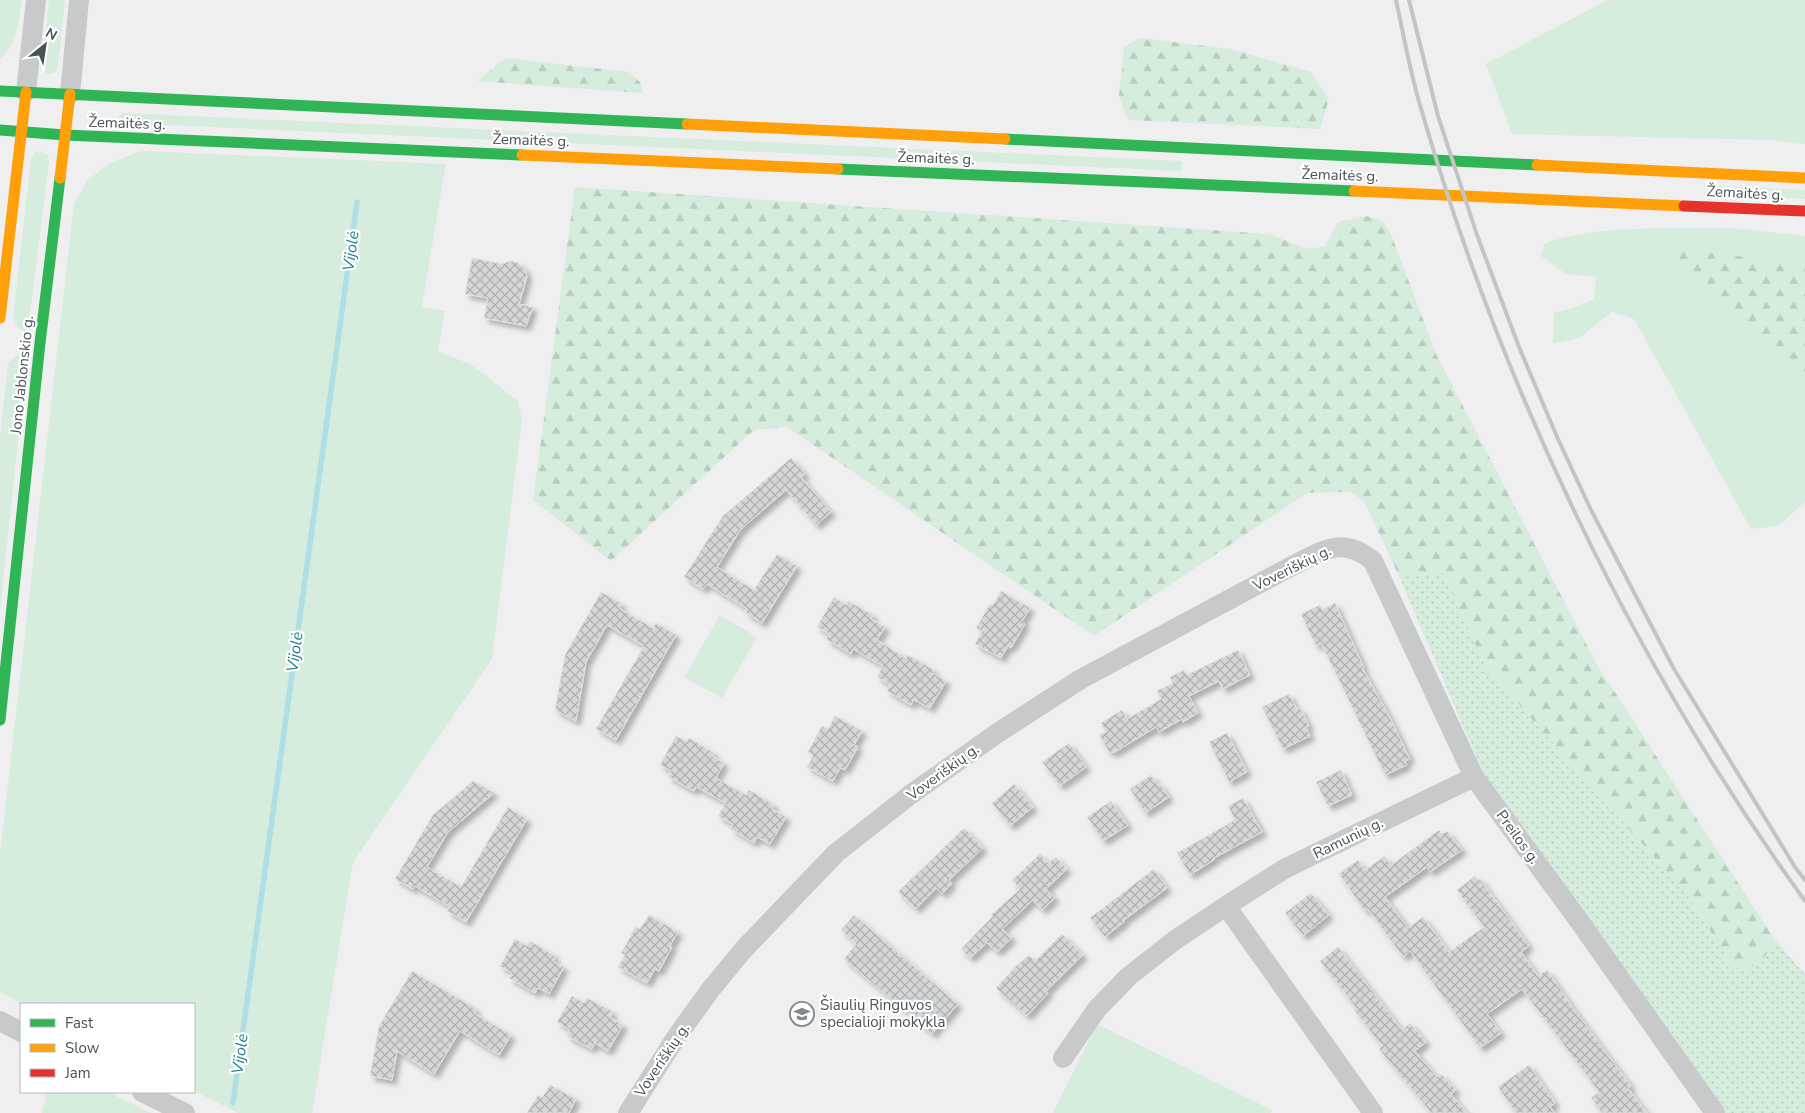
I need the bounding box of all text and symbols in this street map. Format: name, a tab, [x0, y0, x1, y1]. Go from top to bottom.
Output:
north arrow	[20, 20, 70, 70]
text: N	[42, 23, 61, 45]
street label: Žemaitės g.	[88, 112, 166, 134]
street label: Žemaitės g.	[492, 129, 570, 151]
street label: Žemaitės g.	[897, 147, 975, 169]
street label: Žemaitės g.	[1301, 164, 1379, 186]
street label: Žemaitės g.	[1706, 181, 1784, 205]
water label: Vijolė	[337, 229, 365, 273]
street label: Jono Jablonskio g.	[6, 315, 38, 436]
street label: Voveriškių g.	[1249, 540, 1334, 596]
water label: Vijolė	[281, 630, 309, 674]
street label: Voveriškių g.	[902, 739, 983, 806]
street label: Preilos g.	[1492, 806, 1544, 868]
street label: Ramunių g.	[1310, 812, 1386, 864]
place label: Šiaulių Ringuvos specialioji mokykla	[820, 994, 946, 1032]
school or university icon: Šiaulių Ringuvos specialioji mokykla	[789, 1001, 815, 1027]
legend	[20, 1003, 195, 1093]
text: Fast	[65, 1013, 94, 1033]
street label: Voveriškių g.	[629, 1019, 694, 1102]
water label: Vijolė	[226, 1032, 254, 1076]
text: Slow	[65, 1038, 100, 1058]
text: Jam	[64, 1063, 91, 1083]

